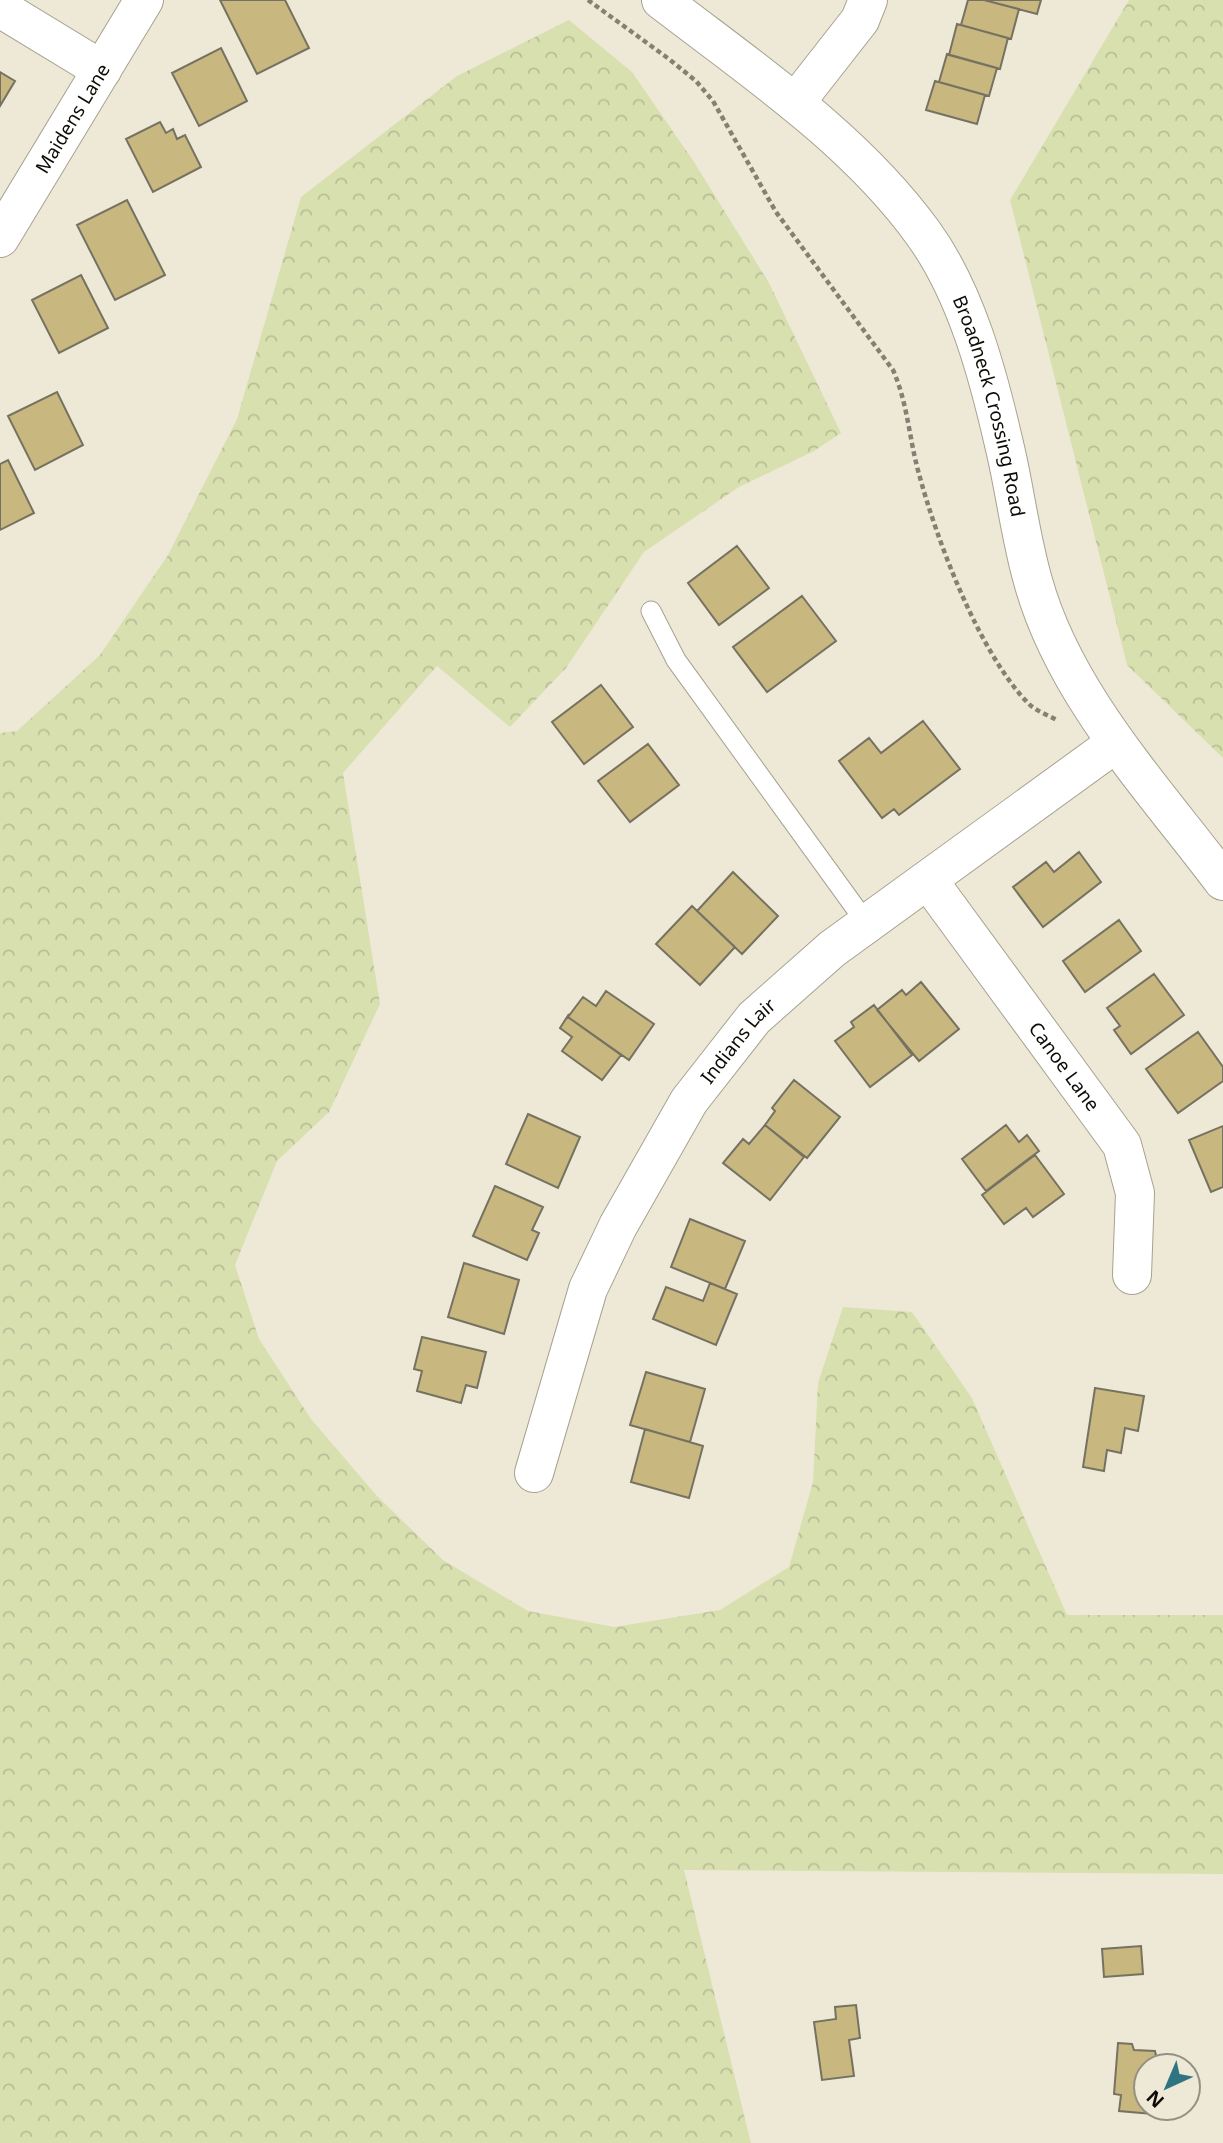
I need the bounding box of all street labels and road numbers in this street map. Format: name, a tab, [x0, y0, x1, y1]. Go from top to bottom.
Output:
street label: Maidens Lane	[29, 58, 116, 178]
street label: Broadneck Crossing Road	[947, 291, 1031, 519]
street label: Indians Lair	[694, 992, 781, 1089]
street label: Canoe Lane	[1023, 1016, 1106, 1116]

